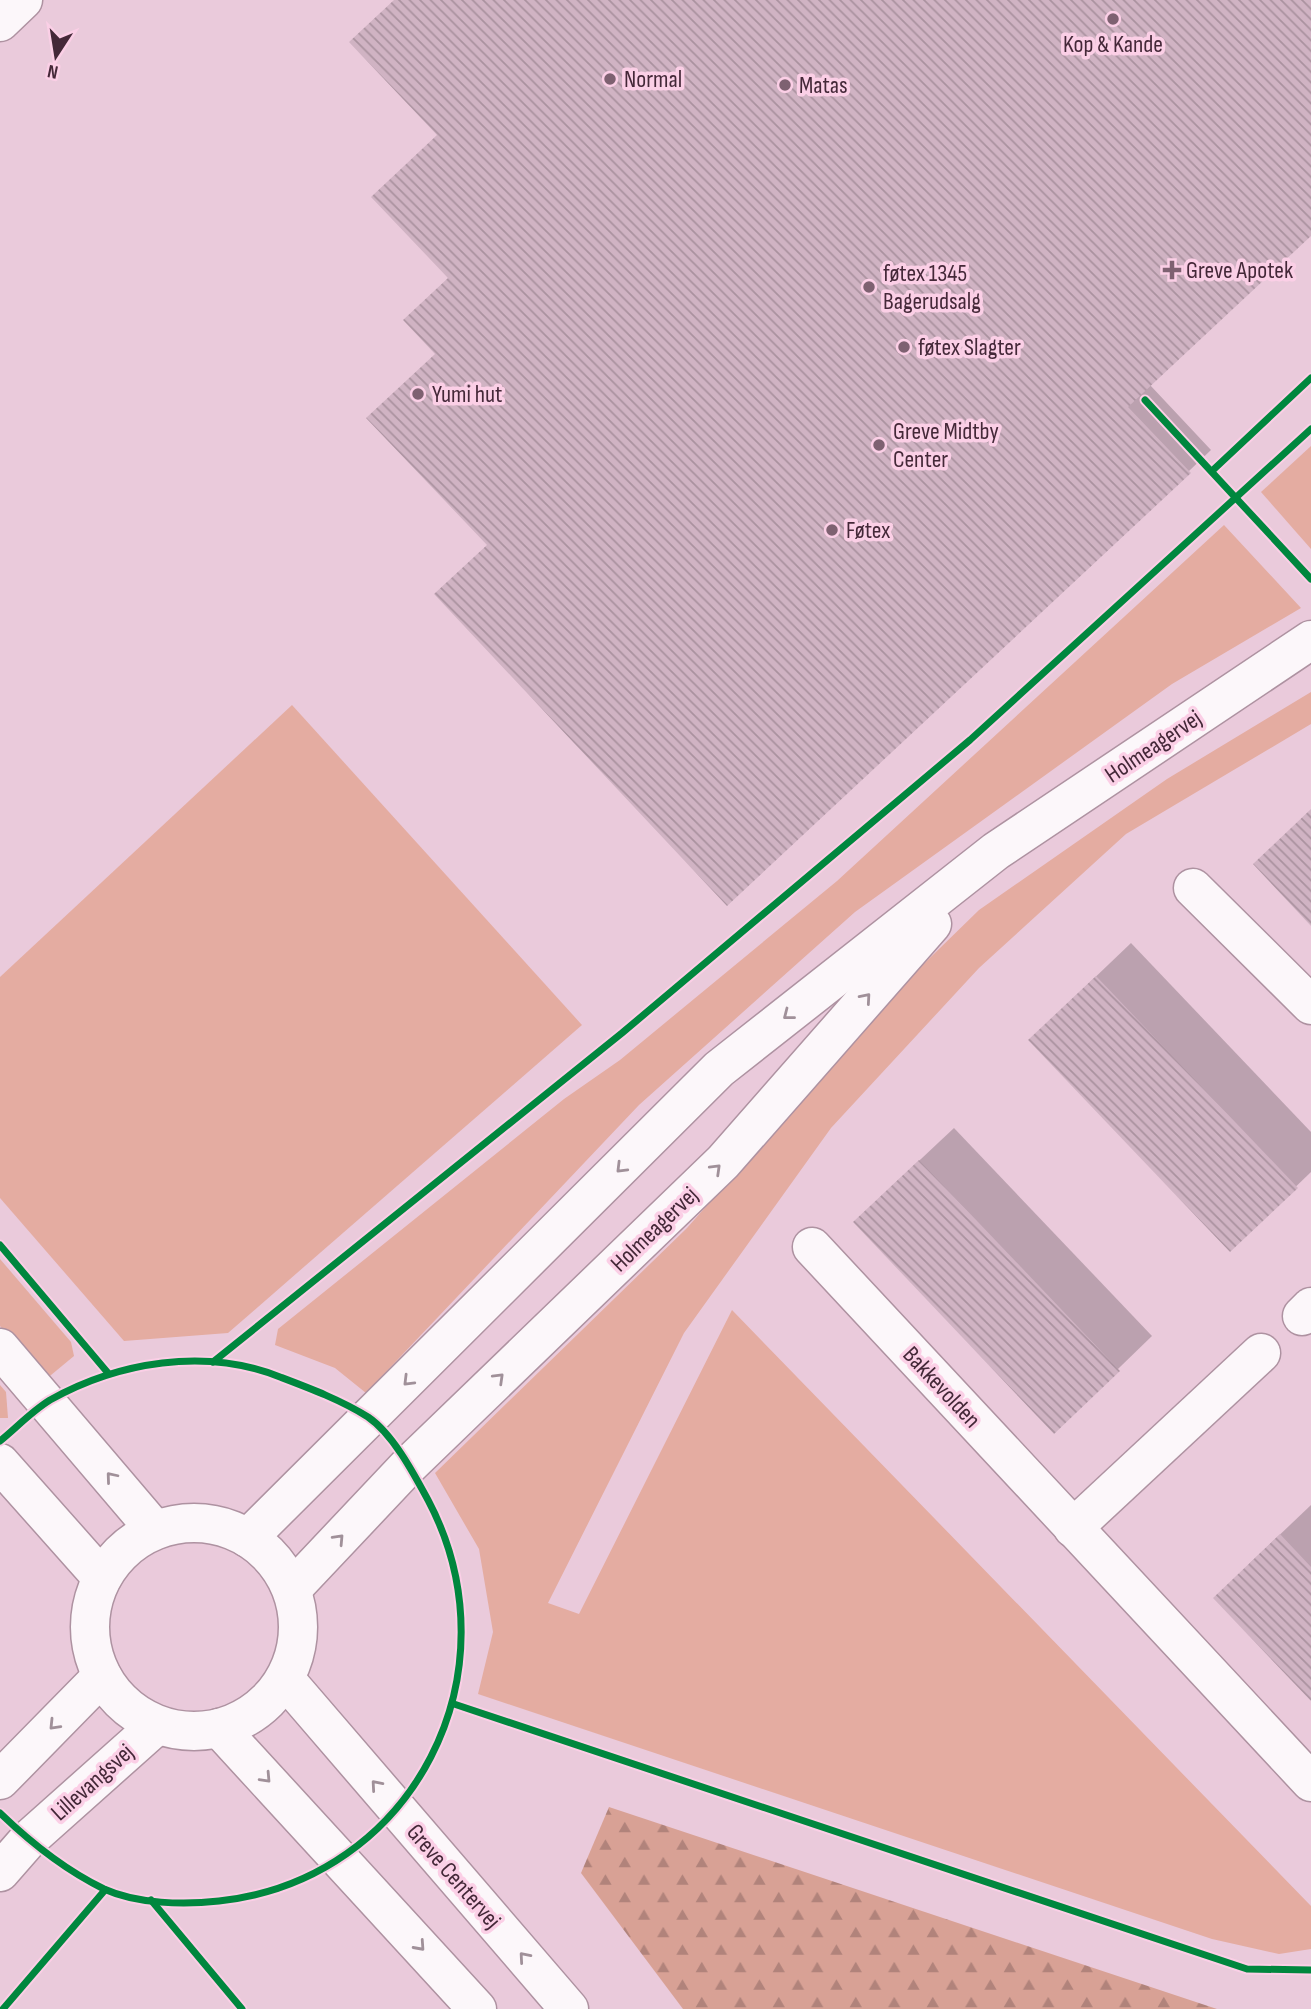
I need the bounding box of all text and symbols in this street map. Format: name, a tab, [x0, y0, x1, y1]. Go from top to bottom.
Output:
marker: Kop & Kande	[1105, 11, 1121, 27]
north arrow	[21, 21, 91, 91]
place label: Kop & Kande	[1063, 30, 1163, 59]
text: N	[45, 59, 60, 83]
place label: Normal	[624, 65, 682, 94]
marker: Normal	[602, 71, 618, 87]
place label: Matas	[799, 71, 848, 100]
marker: Matas	[777, 77, 793, 93]
place label: Greve Apotek	[1186, 256, 1293, 285]
place label: føtex 1345 Bagerudsalg	[883, 259, 981, 316]
marker: Greve Apotek	[1164, 262, 1180, 278]
marker: føtex 1345 Bagerudsalg	[861, 279, 877, 295]
place label: føtex Slagter	[918, 333, 1021, 362]
marker: føtex Slagter	[896, 339, 912, 355]
place label: Yumi hut	[432, 380, 502, 409]
marker: Yumi hut	[410, 386, 426, 402]
place label: Greve Midtby Center	[893, 417, 999, 474]
marker: Greve Midtby Center	[871, 437, 887, 453]
place label: Føtex	[846, 516, 890, 545]
marker: Føtex	[824, 522, 840, 538]
street label: Holmeagervej	[1100, 704, 1207, 789]
one-way arrow	[858, 994, 870, 1007]
one-way arrow	[784, 1006, 796, 1019]
one-way arrow	[616, 1160, 629, 1173]
one-way arrow	[708, 1165, 720, 1177]
street label: Holmeagervej	[605, 1181, 704, 1278]
street label: Bakkevolden	[897, 1341, 987, 1434]
one-way arrow	[404, 1373, 416, 1385]
one-way arrow	[491, 1373, 504, 1386]
one-way arrow	[107, 1473, 119, 1486]
one-way arrow	[330, 1534, 343, 1547]
one-way arrow	[50, 1716, 63, 1729]
street label: Lillevangsvej	[45, 1738, 140, 1827]
one-way arrow	[257, 1770, 270, 1783]
one-way arrow	[372, 1780, 384, 1793]
street label: Greve Centervej	[400, 1818, 507, 1935]
one-way arrow	[411, 1938, 424, 1951]
one-way arrow	[520, 1953, 532, 1966]

